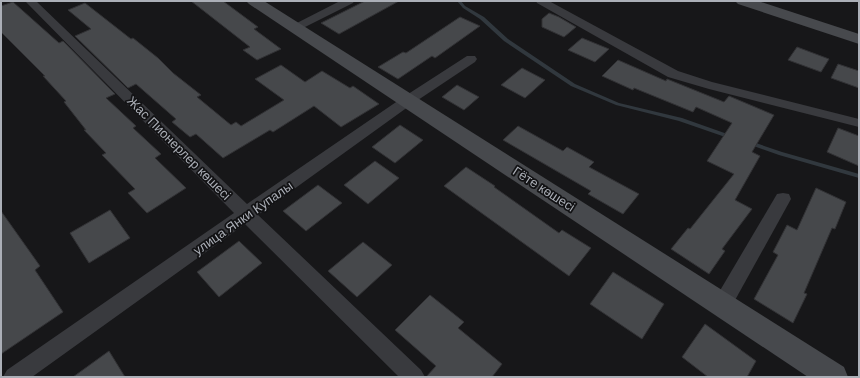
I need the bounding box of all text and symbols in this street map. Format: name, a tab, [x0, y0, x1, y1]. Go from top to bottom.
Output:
street label: Жас Пионерлер көшесі	[124, 93, 234, 203]
street label: Гёте көшесі	[510, 163, 578, 215]
street label: улица Янки Купалы	[190, 178, 296, 258]

